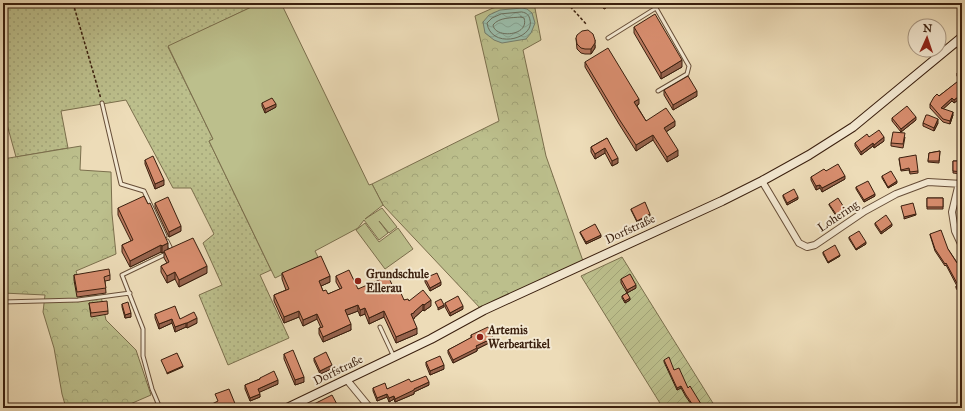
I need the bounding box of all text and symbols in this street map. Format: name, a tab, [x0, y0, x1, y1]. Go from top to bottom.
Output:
north arrow	[907, 18, 947, 58]
text: N	[922, 22, 933, 35]
street label: Lohering	[815, 197, 862, 236]
street label: Dorfstraße	[603, 211, 657, 247]
place label: Grundschule Ellerau	[366, 267, 429, 295]
marker: Grundschule Ellerau	[353, 276, 363, 286]
place label: Artemis Werbeartikel	[487, 323, 551, 351]
marker: Artemis Werbeartikel	[475, 332, 485, 342]
street label: Dorfstraße	[311, 352, 365, 388]

